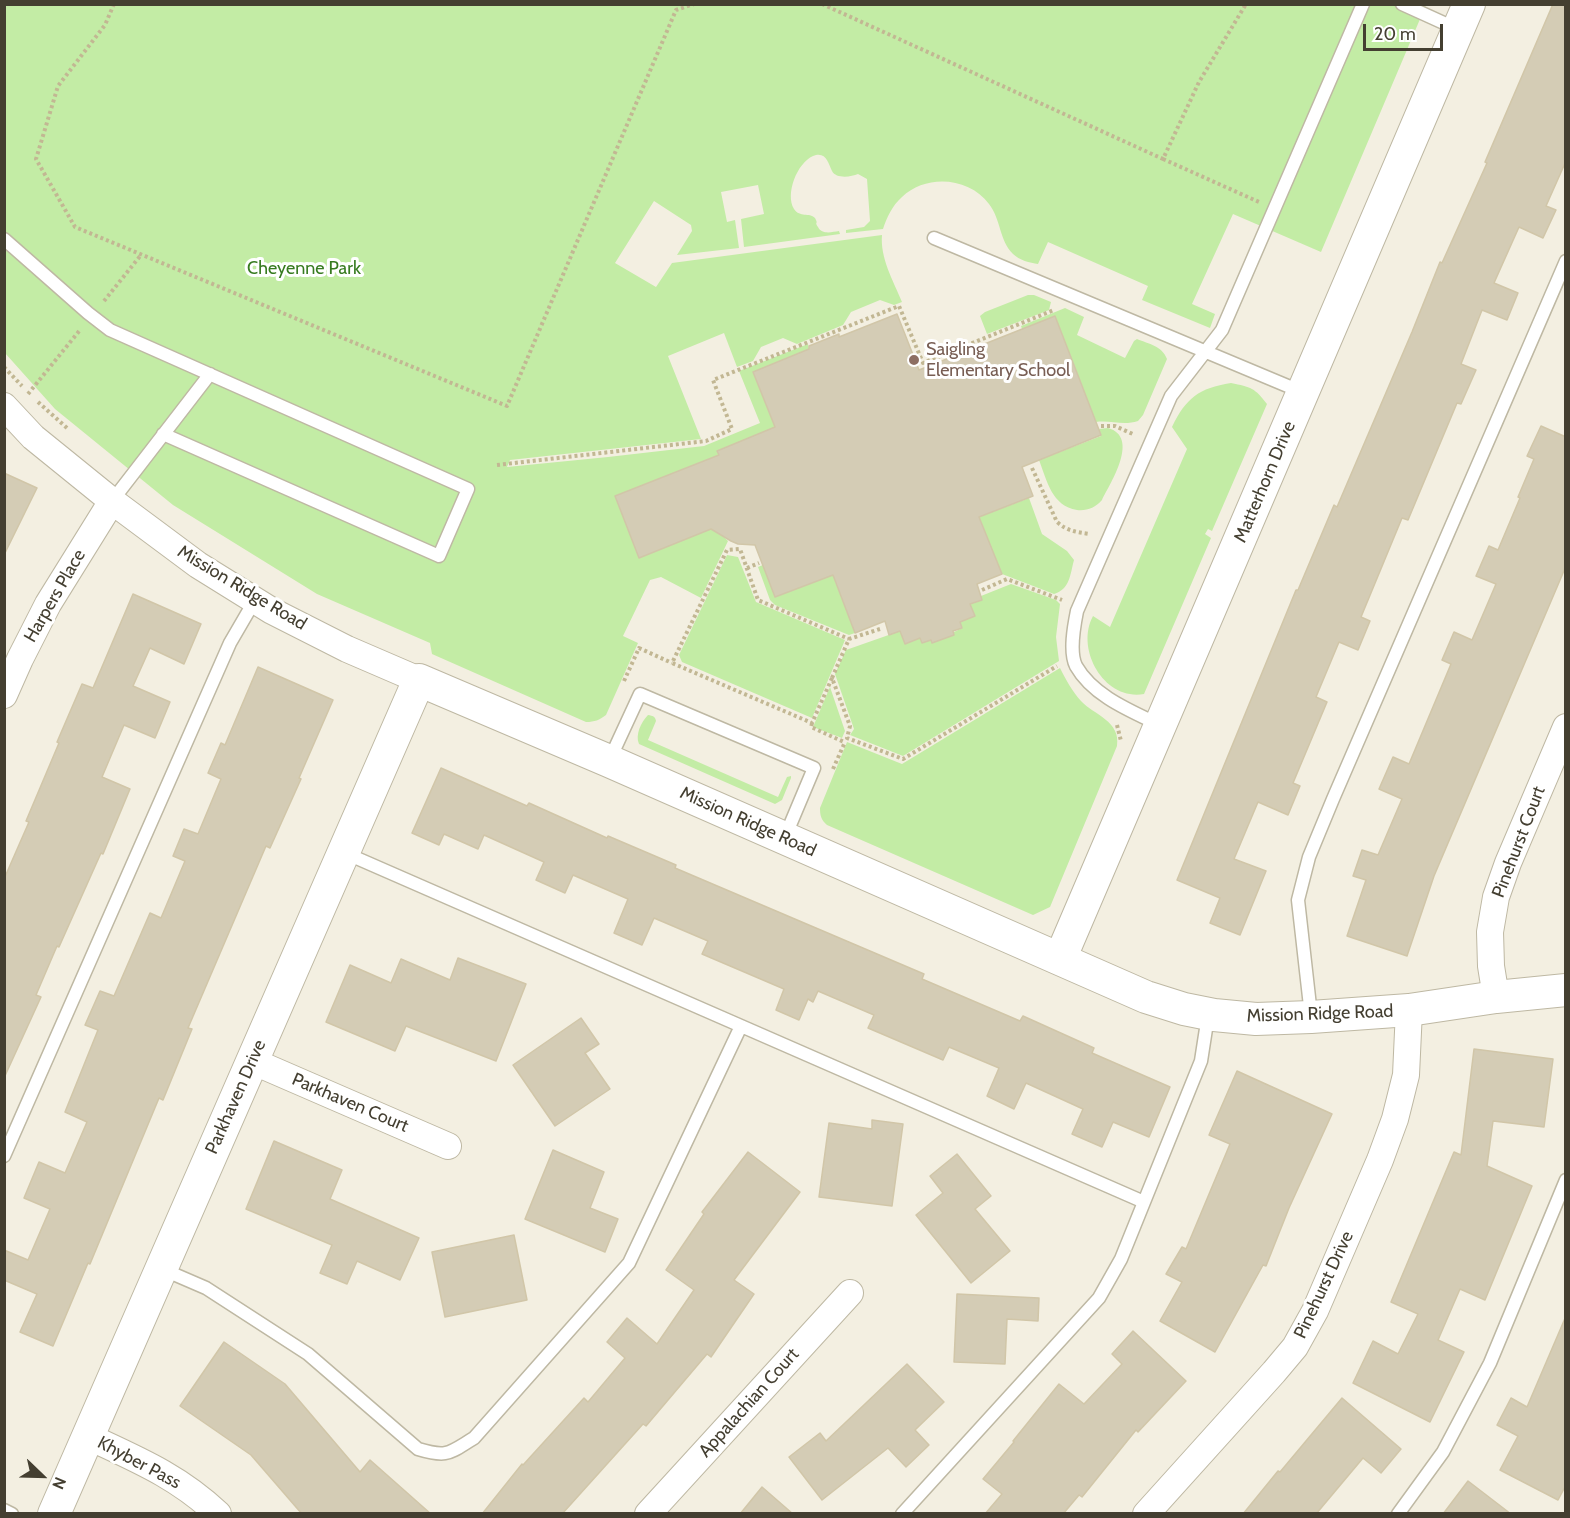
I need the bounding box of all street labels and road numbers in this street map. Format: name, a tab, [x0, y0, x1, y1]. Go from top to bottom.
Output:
street label: Matterhorn Drive	[1230, 418, 1300, 546]
street label: Mission Ridge Road	[174, 541, 310, 635]
street label: Harpers Place	[20, 546, 90, 646]
street label: Mission Ridge Road	[677, 782, 819, 862]
street label: Pinehurst Court	[1488, 783, 1550, 901]
street label: Mission Ridge Road	[1246, 1001, 1394, 1027]
street label: Parkhaven Drive	[201, 1036, 271, 1158]
street label: Parkhaven Court	[289, 1069, 411, 1137]
street label: Pinehurst Drive	[1290, 1228, 1358, 1342]
street label: Appalachian Court	[694, 1344, 804, 1462]
street label: Khyber Pass	[94, 1432, 184, 1494]

